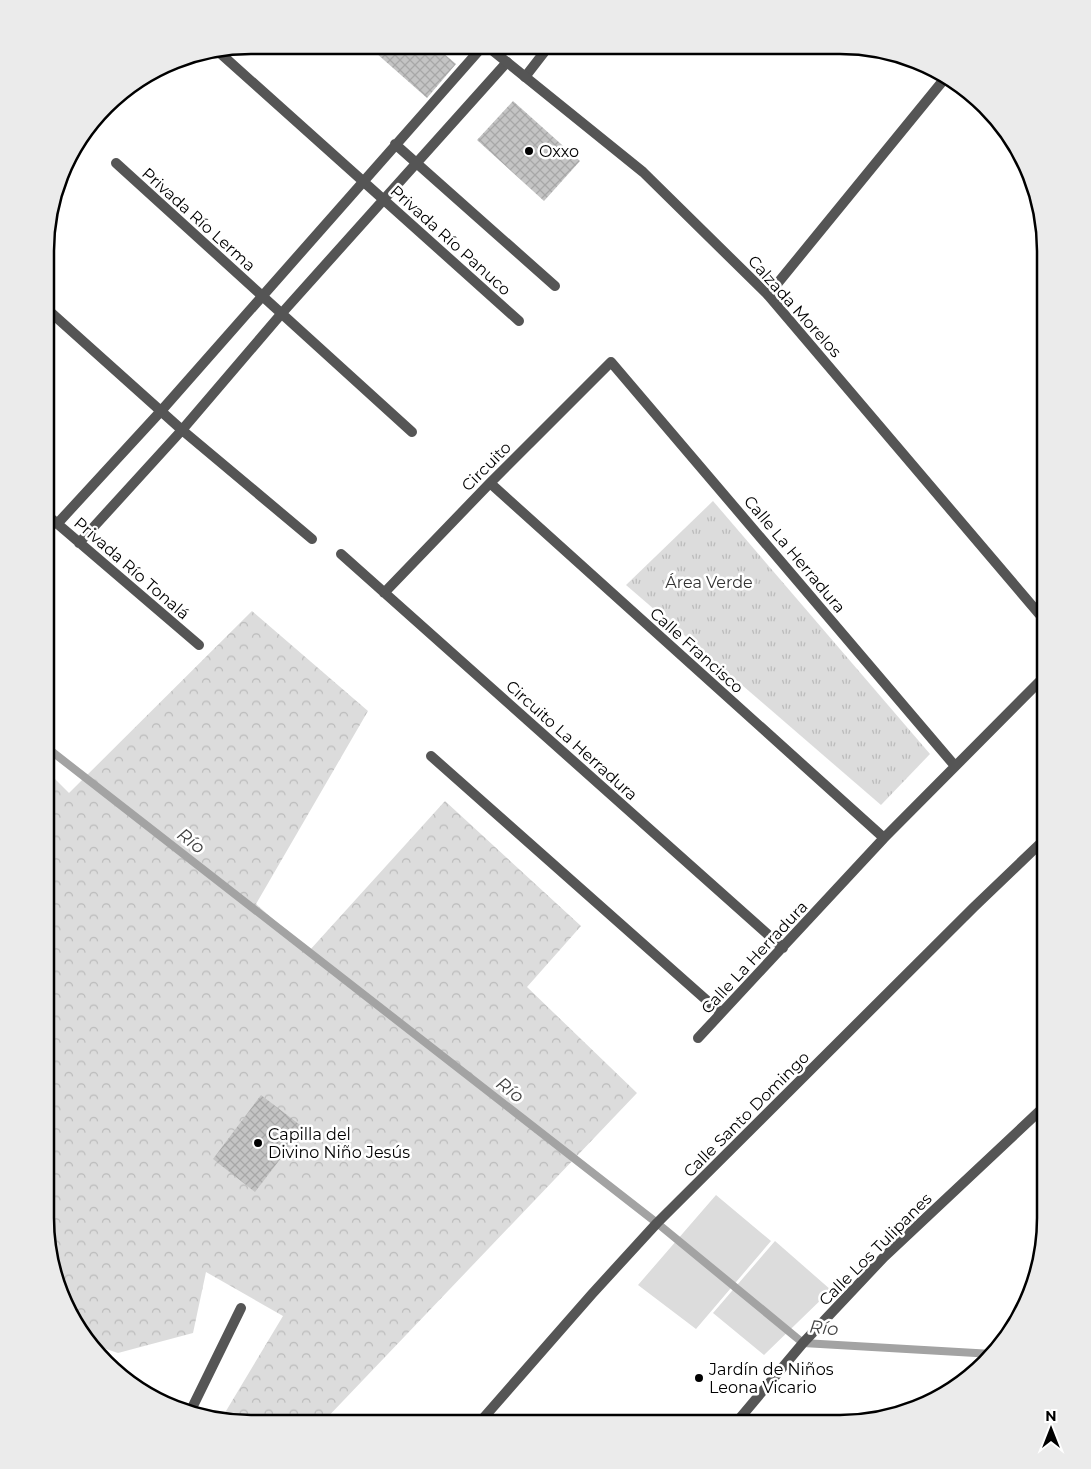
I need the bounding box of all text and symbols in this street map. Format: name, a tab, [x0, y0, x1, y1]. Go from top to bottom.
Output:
place label: Oxxo	[539, 142, 579, 161]
marker: Oxxo	[523, 145, 535, 157]
street label: Privada Río Lerma	[138, 164, 259, 275]
street label: Privada Río Panuco	[387, 181, 515, 299]
street label: Calzada Morelos	[744, 252, 845, 361]
street label: Circuito	[458, 438, 515, 495]
street label: Calle La Herradura	[740, 492, 849, 617]
street label: Privada Río Tonalá	[70, 513, 193, 624]
park label: Área Verde	[665, 573, 753, 592]
street label: Calle Francisco	[646, 603, 747, 697]
street label: Circuito La Herradura	[502, 676, 641, 804]
water label: Río	[173, 823, 209, 859]
street label: Calle La Herradura	[697, 897, 811, 1018]
street label: Calle Santo Domingo	[680, 1048, 813, 1181]
water label: Río	[492, 1072, 528, 1108]
place label: Capilla del Divino Niño Jesús	[268, 1125, 410, 1162]
marker: Capilla del Divino Niño Jesús	[252, 1137, 264, 1149]
street label: Calle Los Tulipanes	[815, 1189, 936, 1310]
water label: Río	[808, 1315, 840, 1341]
place label: Jardín de Niños Leona Vicario	[708, 1360, 834, 1397]
marker: Jardín de Niños Leona Vicario	[693, 1372, 705, 1384]
north arrow	[1026, 1404, 1076, 1454]
text: N	[1045, 1407, 1057, 1425]

